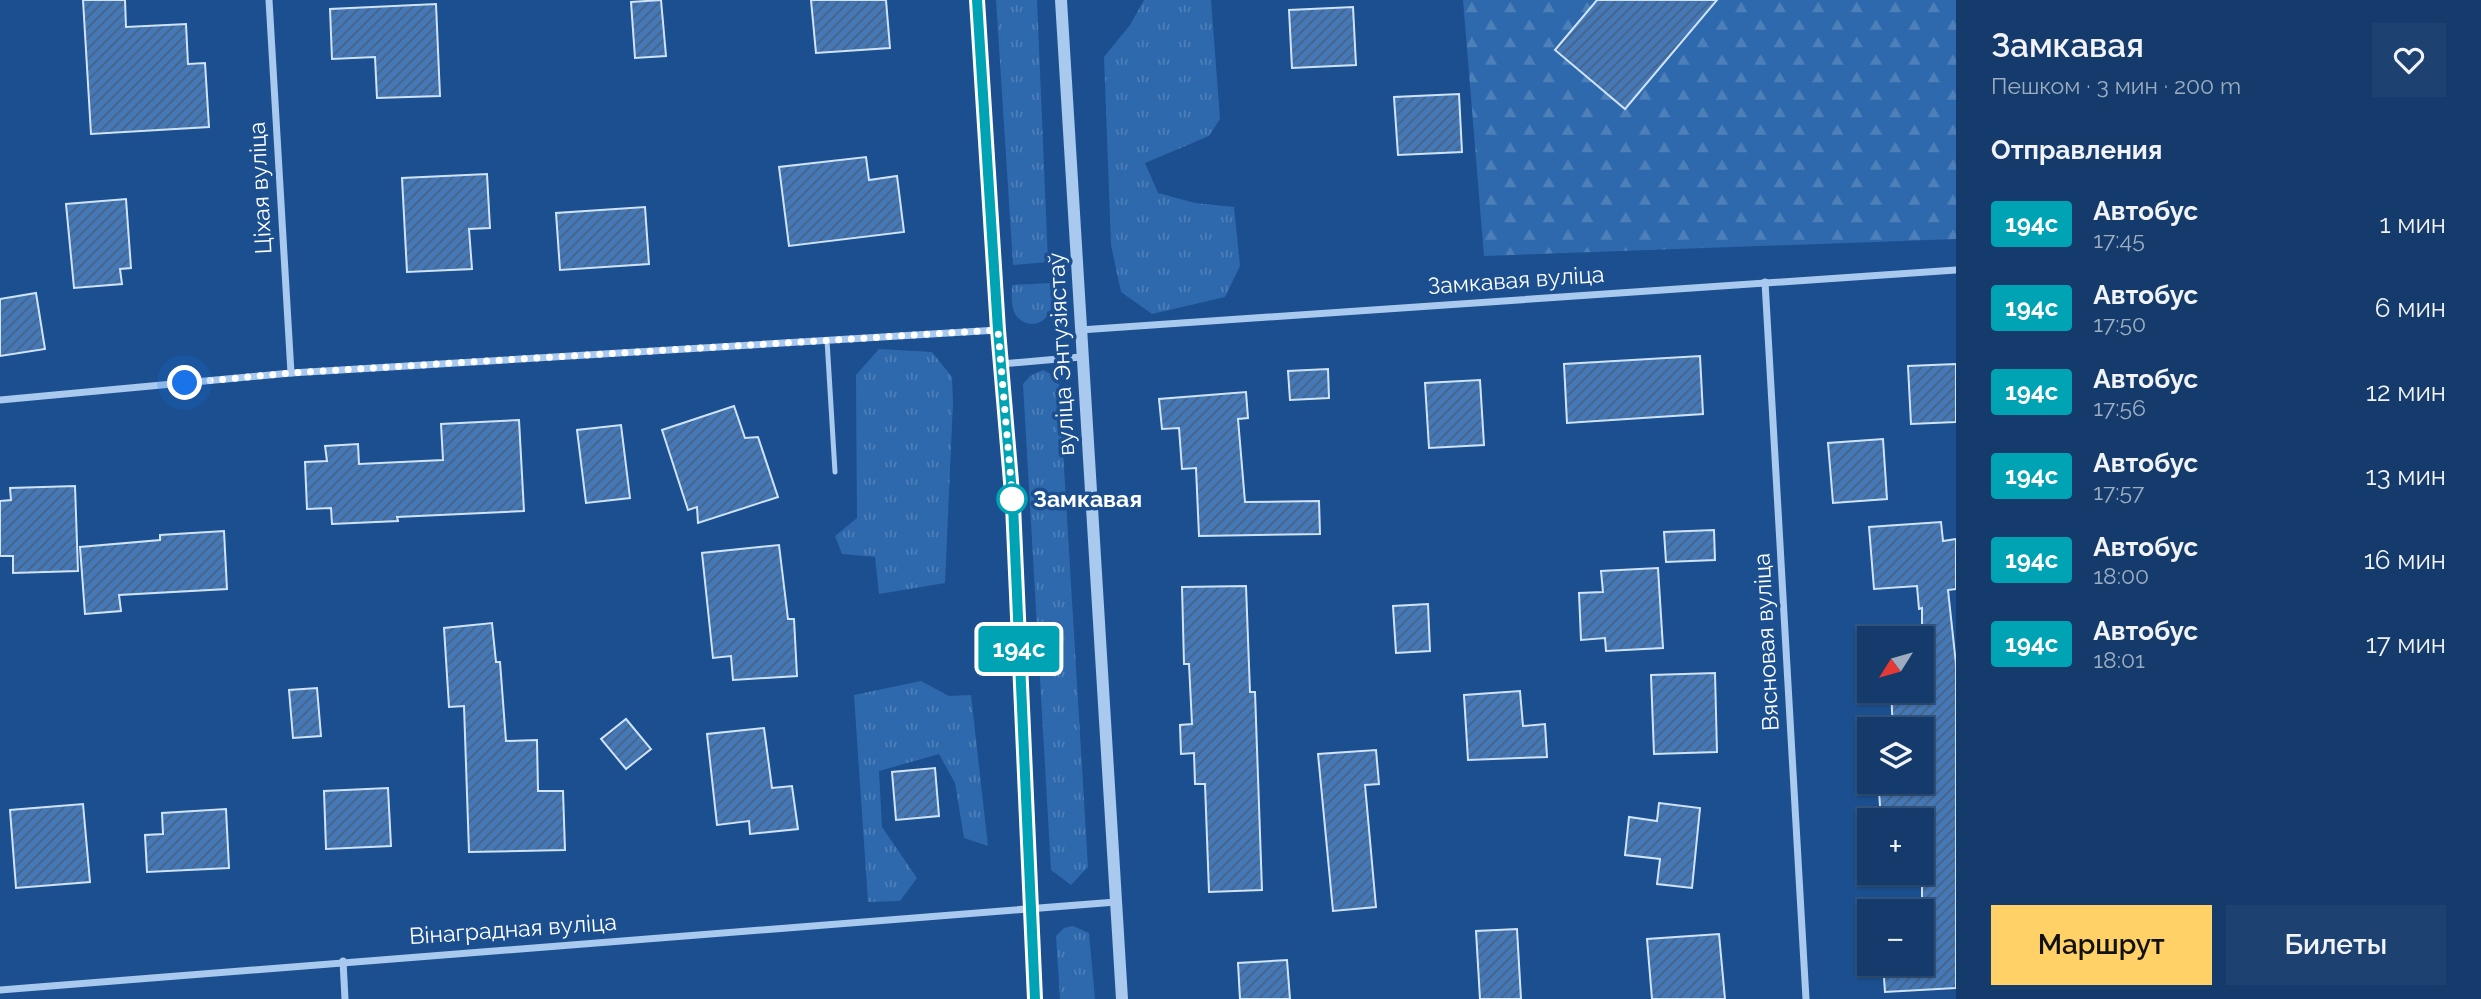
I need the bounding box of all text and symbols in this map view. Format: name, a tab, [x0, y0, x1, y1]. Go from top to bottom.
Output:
button: heart	[2372, 23, 2446, 97]
text: Замкавая	[1991, 26, 2144, 65]
text: Пешком · 3 мин · 200 m	[1991, 72, 2241, 99]
street label: Ціхая вуліца	[243, 121, 276, 255]
text: Отправления	[1991, 135, 2162, 165]
text: Автобус	[2093, 196, 2198, 226]
text: 194с	[2005, 209, 2058, 238]
text: 1 мин	[2379, 209, 2446, 239]
text: 17:45	[2093, 226, 2145, 253]
street label: вуліца Энтузіястаў	[1042, 252, 1079, 456]
street label: Замкавая вуліца	[1427, 260, 1605, 299]
text: Автобус	[2093, 280, 2198, 310]
text: 194с	[2005, 293, 2058, 322]
text: 6 мин	[2375, 293, 2446, 323]
text: 17:50	[2093, 310, 2146, 337]
text: Автобус	[2093, 364, 2198, 394]
your location	[167, 365, 202, 400]
text: 194с	[2005, 377, 2058, 406]
text: 12 мин	[2366, 377, 2446, 407]
text: 17:56	[2093, 394, 2146, 421]
text: Автобус	[2093, 448, 2198, 478]
text: 194с	[2005, 461, 2058, 490]
text: 13 мин	[2366, 461, 2446, 491]
text: 17:57	[2093, 478, 2144, 505]
marker: Замкавая	[997, 484, 1027, 514]
place label: Замкавая	[1033, 485, 1142, 512]
text: Автобус	[2093, 532, 2198, 562]
text: 194с	[2005, 545, 2058, 574]
text: 16 мин	[2364, 545, 2446, 575]
street label: Вясновая вуліца	[1747, 552, 1784, 732]
text: 18:00	[2093, 562, 2149, 589]
text: Автобус	[2093, 616, 2198, 646]
line badge: 194с	[970, 626, 1068, 672]
north arrow	[1857, 626, 1934, 704]
map controls	[1857, 626, 1934, 976]
text: 194с	[2005, 629, 2058, 658]
text: 17 мин	[2366, 629, 2446, 659]
text: 194с	[992, 634, 1046, 663]
text: 18:01	[2093, 646, 2145, 673]
button: layers	[1857, 717, 1934, 794]
button: +	[1857, 808, 1934, 885]
button: −	[1857, 899, 1934, 976]
button: Маршрут	[1991, 905, 2212, 985]
button: Билеты	[2226, 905, 2446, 985]
street label: Вінаградная вуліца	[408, 908, 618, 949]

